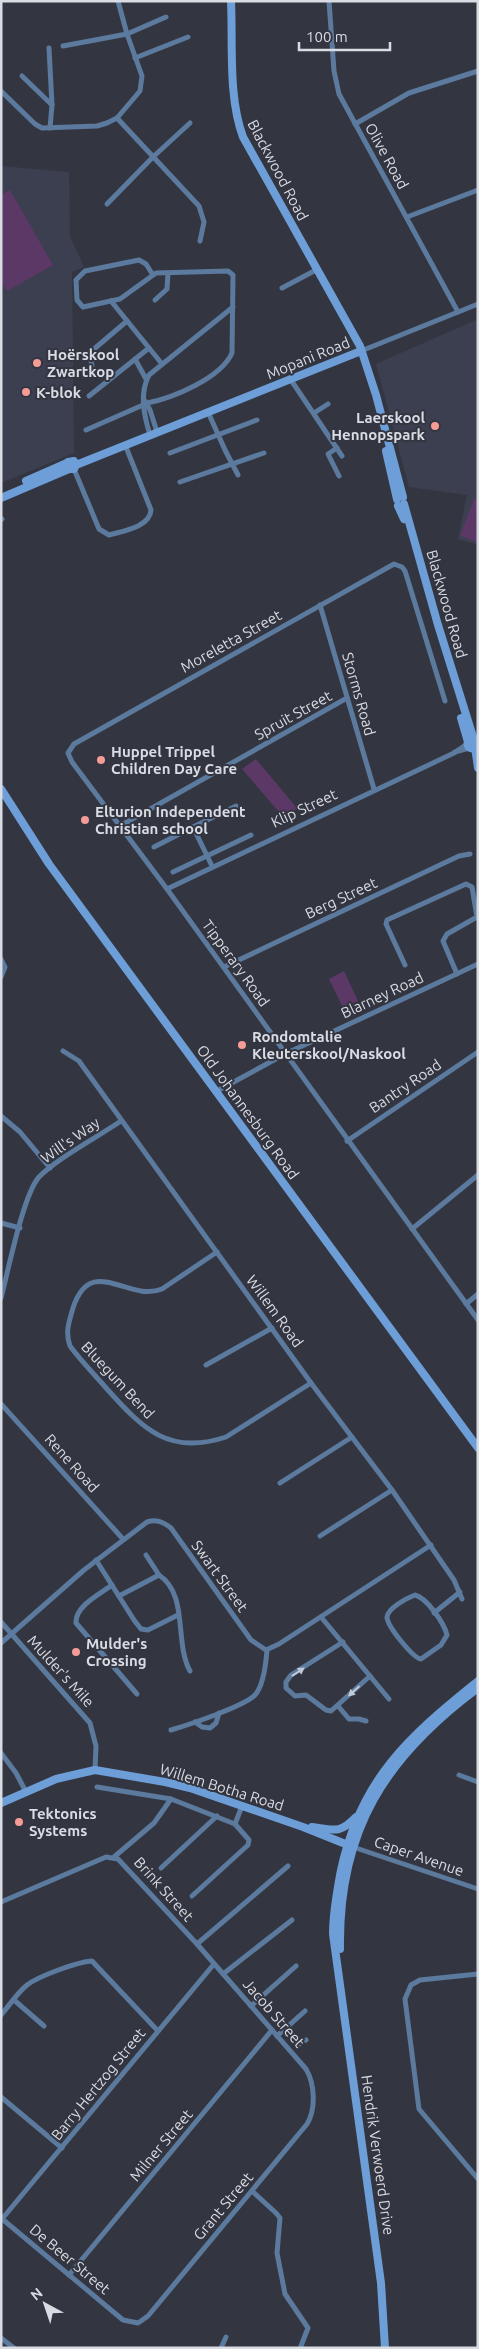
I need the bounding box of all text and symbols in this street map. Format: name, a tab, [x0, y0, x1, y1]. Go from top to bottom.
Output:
scale bar	[299, 20, 390, 52]
text: 100 m	[306, 28, 348, 45]
street label: Blackwood Road	[244, 117, 312, 223]
street label: Olive Road	[362, 120, 412, 192]
street label: Mopani Road	[264, 334, 352, 382]
place label: Hoërskool Zwartkop	[47, 346, 120, 380]
marker: Hoërskool Zwartkop	[31, 357, 43, 369]
place label: K-blok	[36, 384, 82, 401]
marker: K-blok	[20, 386, 32, 398]
place label: Laerskool Hennopspark	[331, 409, 426, 443]
marker: Laerskool Hennopspark	[429, 420, 441, 432]
street label: Blackwood Road	[423, 548, 471, 660]
street label: Moreletta Street	[178, 606, 285, 676]
street label: Storms Road	[339, 650, 379, 738]
street label: Spruit Street	[251, 687, 335, 743]
place label: Huppel Trippel Children Day Care	[111, 743, 237, 777]
marker: Huppel Trippel Children Day Care	[95, 754, 107, 766]
street label: Klip Street	[268, 785, 340, 831]
place label: Elturion Independent Christian school	[95, 803, 246, 837]
marker: Elturion Independent Christian school	[79, 814, 91, 826]
street label: Berg Street	[302, 874, 380, 922]
street label: Tipperary Road	[199, 916, 273, 1010]
street label: Blarney Road	[338, 968, 426, 1022]
place label: Rondomtalie Kleuterskool/Naskool	[252, 1028, 406, 1062]
marker: Rondomtalie Kleuterskool/Naskool	[236, 1039, 248, 1051]
street label: Old Johannesburg Road	[194, 1042, 302, 1182]
street label: Bantry Road	[366, 1056, 444, 1116]
street label: Will's Way	[37, 1114, 103, 1166]
street label: Willem Road	[243, 1272, 307, 1350]
street label: Bluegum Bend	[78, 1338, 158, 1422]
street label: Rene Road	[41, 1430, 103, 1496]
street label: Swart Street	[188, 1537, 252, 1615]
street label: Mulder's Mile	[24, 1632, 98, 1710]
place label: Mulder's Crossing	[86, 1635, 147, 1669]
marker: Mulder's Crossing	[70, 1646, 82, 1658]
one-way arrow	[291, 1667, 304, 1677]
one-way arrow	[348, 1685, 360, 1697]
street label: Willem Botha Road	[158, 1760, 286, 1814]
place label: Tektonics Systems	[29, 1805, 97, 1839]
marker: Tektonics Systems	[13, 1816, 25, 1828]
street label: Caper Avenue	[372, 1833, 466, 1879]
street label: Brink Street	[131, 1853, 197, 1925]
street label: Jacob Street	[240, 1975, 308, 2051]
street label: Barry Hertzog Street	[48, 2024, 149, 2144]
street label: Hendrik Verwoerd Drive	[358, 2074, 398, 2236]
street label: Milner Street	[126, 2106, 196, 2184]
street label: Grant Street	[190, 2169, 256, 2243]
street label: De Beer Street	[26, 2221, 114, 2298]
north arrow	[20, 2279, 70, 2329]
text: N	[27, 2285, 46, 2304]

